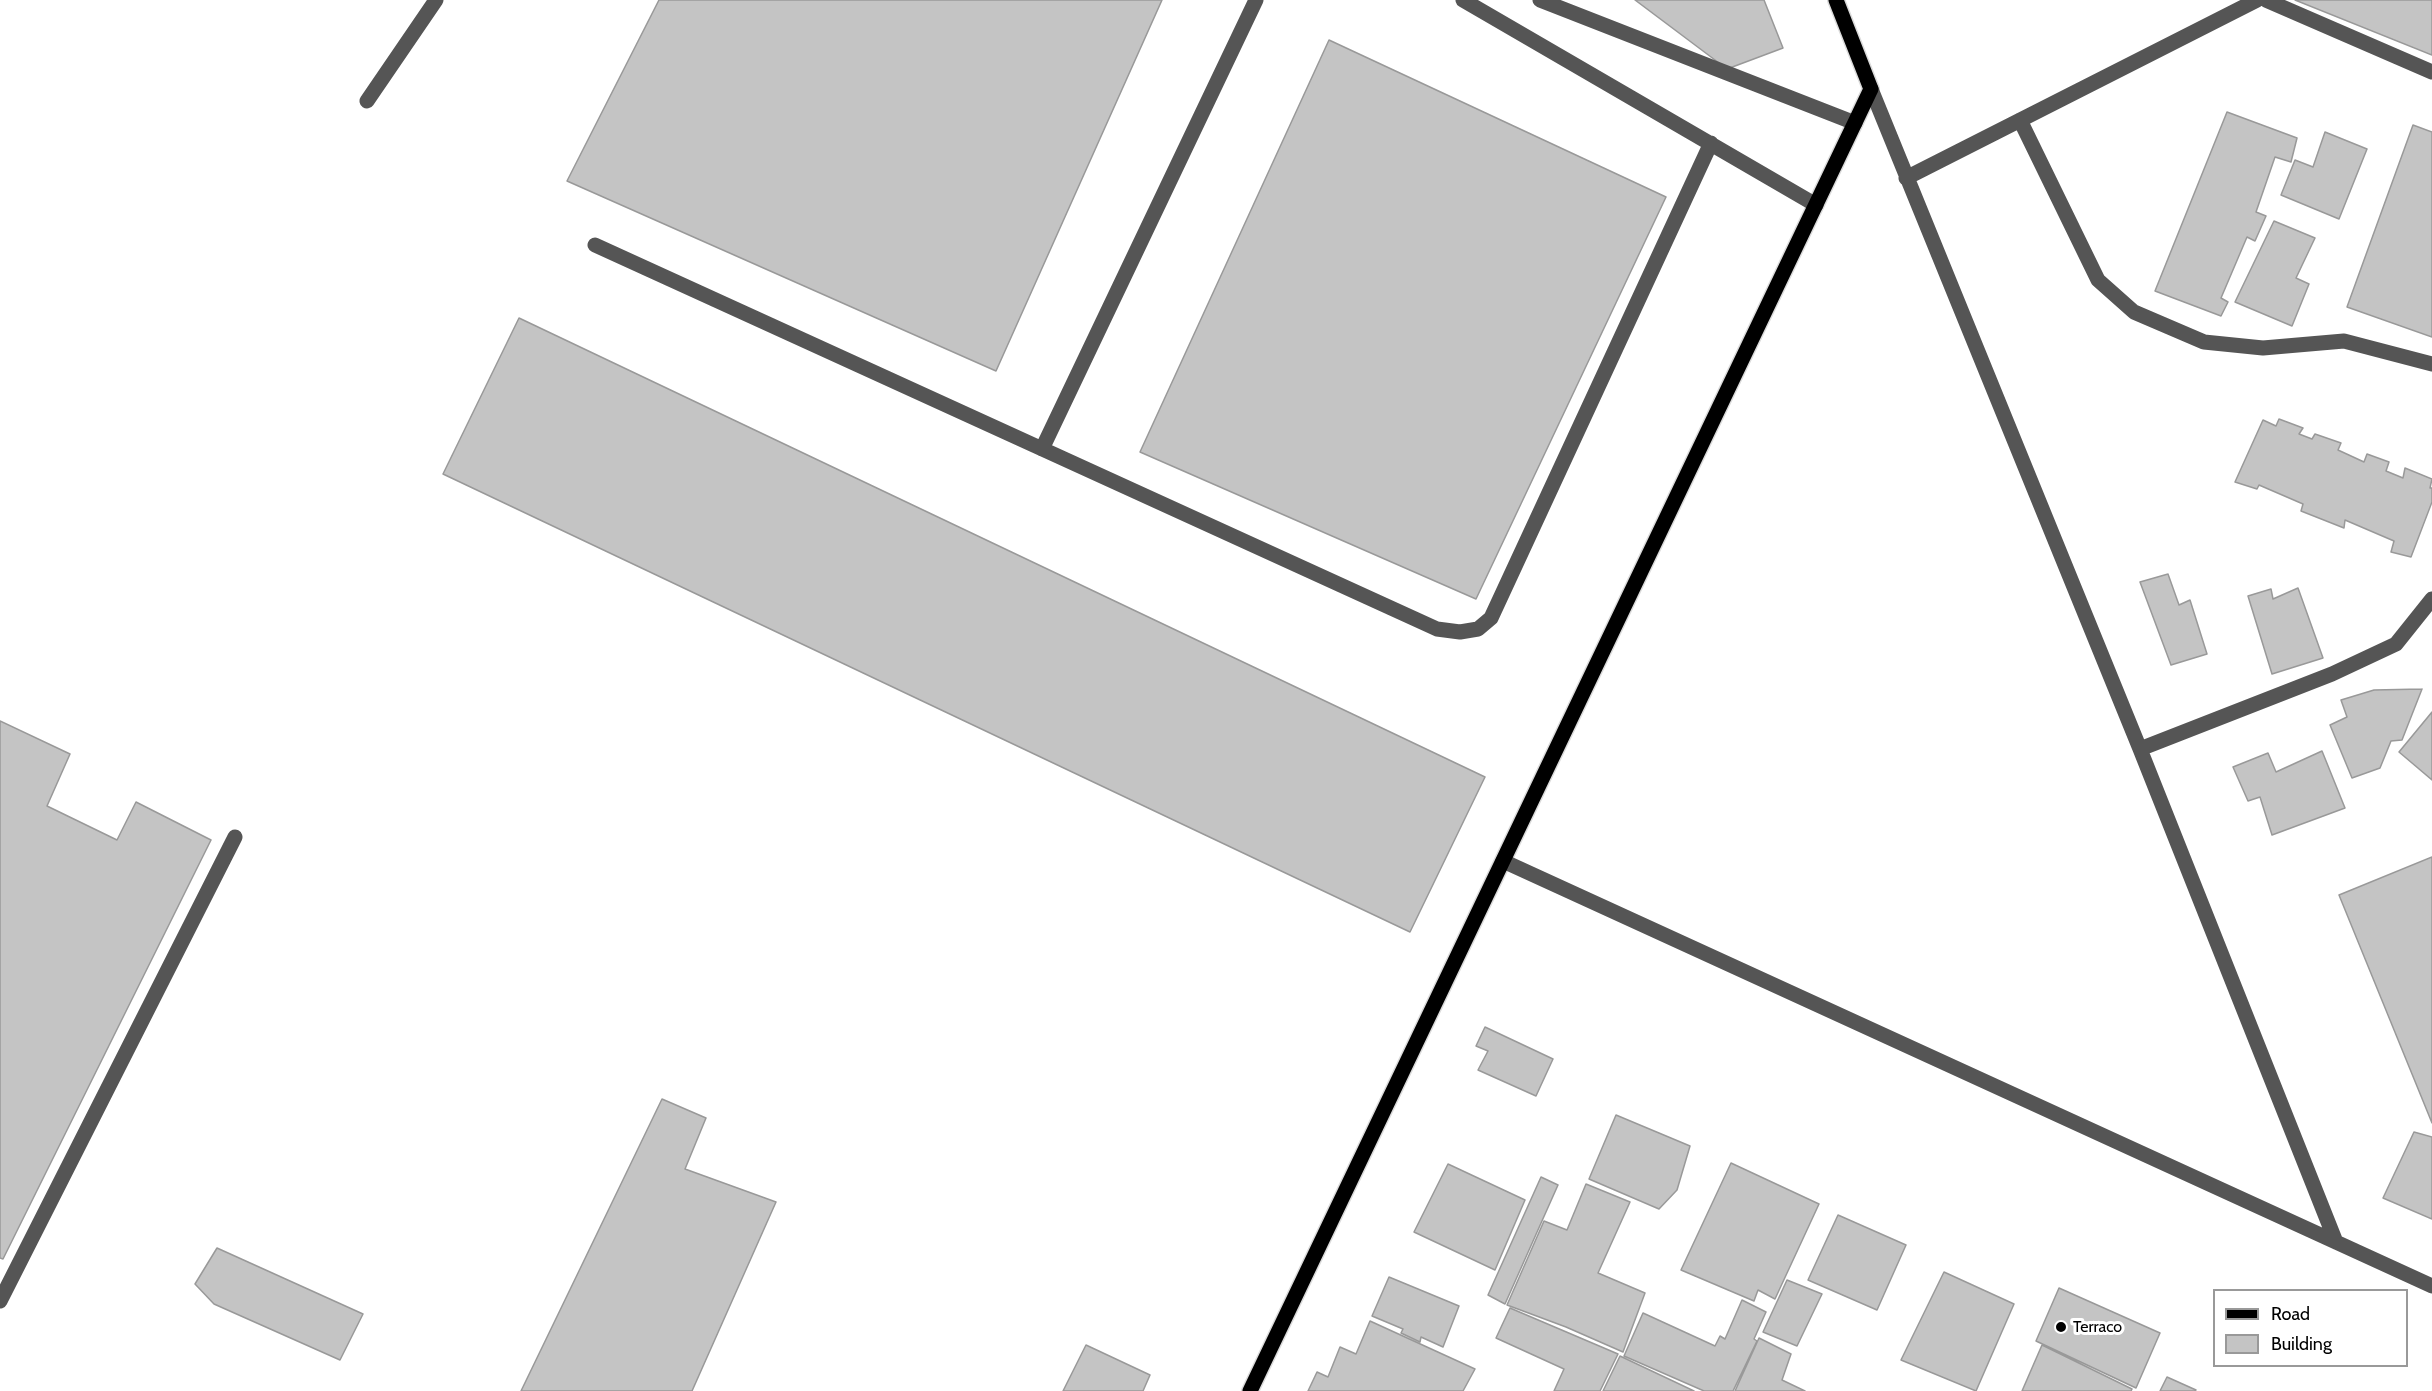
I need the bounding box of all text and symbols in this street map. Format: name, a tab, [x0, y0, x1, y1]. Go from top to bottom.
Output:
legend	[2213, 1289, 2408, 1367]
text: Road	[2271, 1303, 2310, 1325]
place label: Terraco	[2073, 1317, 2122, 1337]
marker: Terraco	[2054, 1320, 2068, 1334]
text: Building	[2271, 1333, 2332, 1355]

